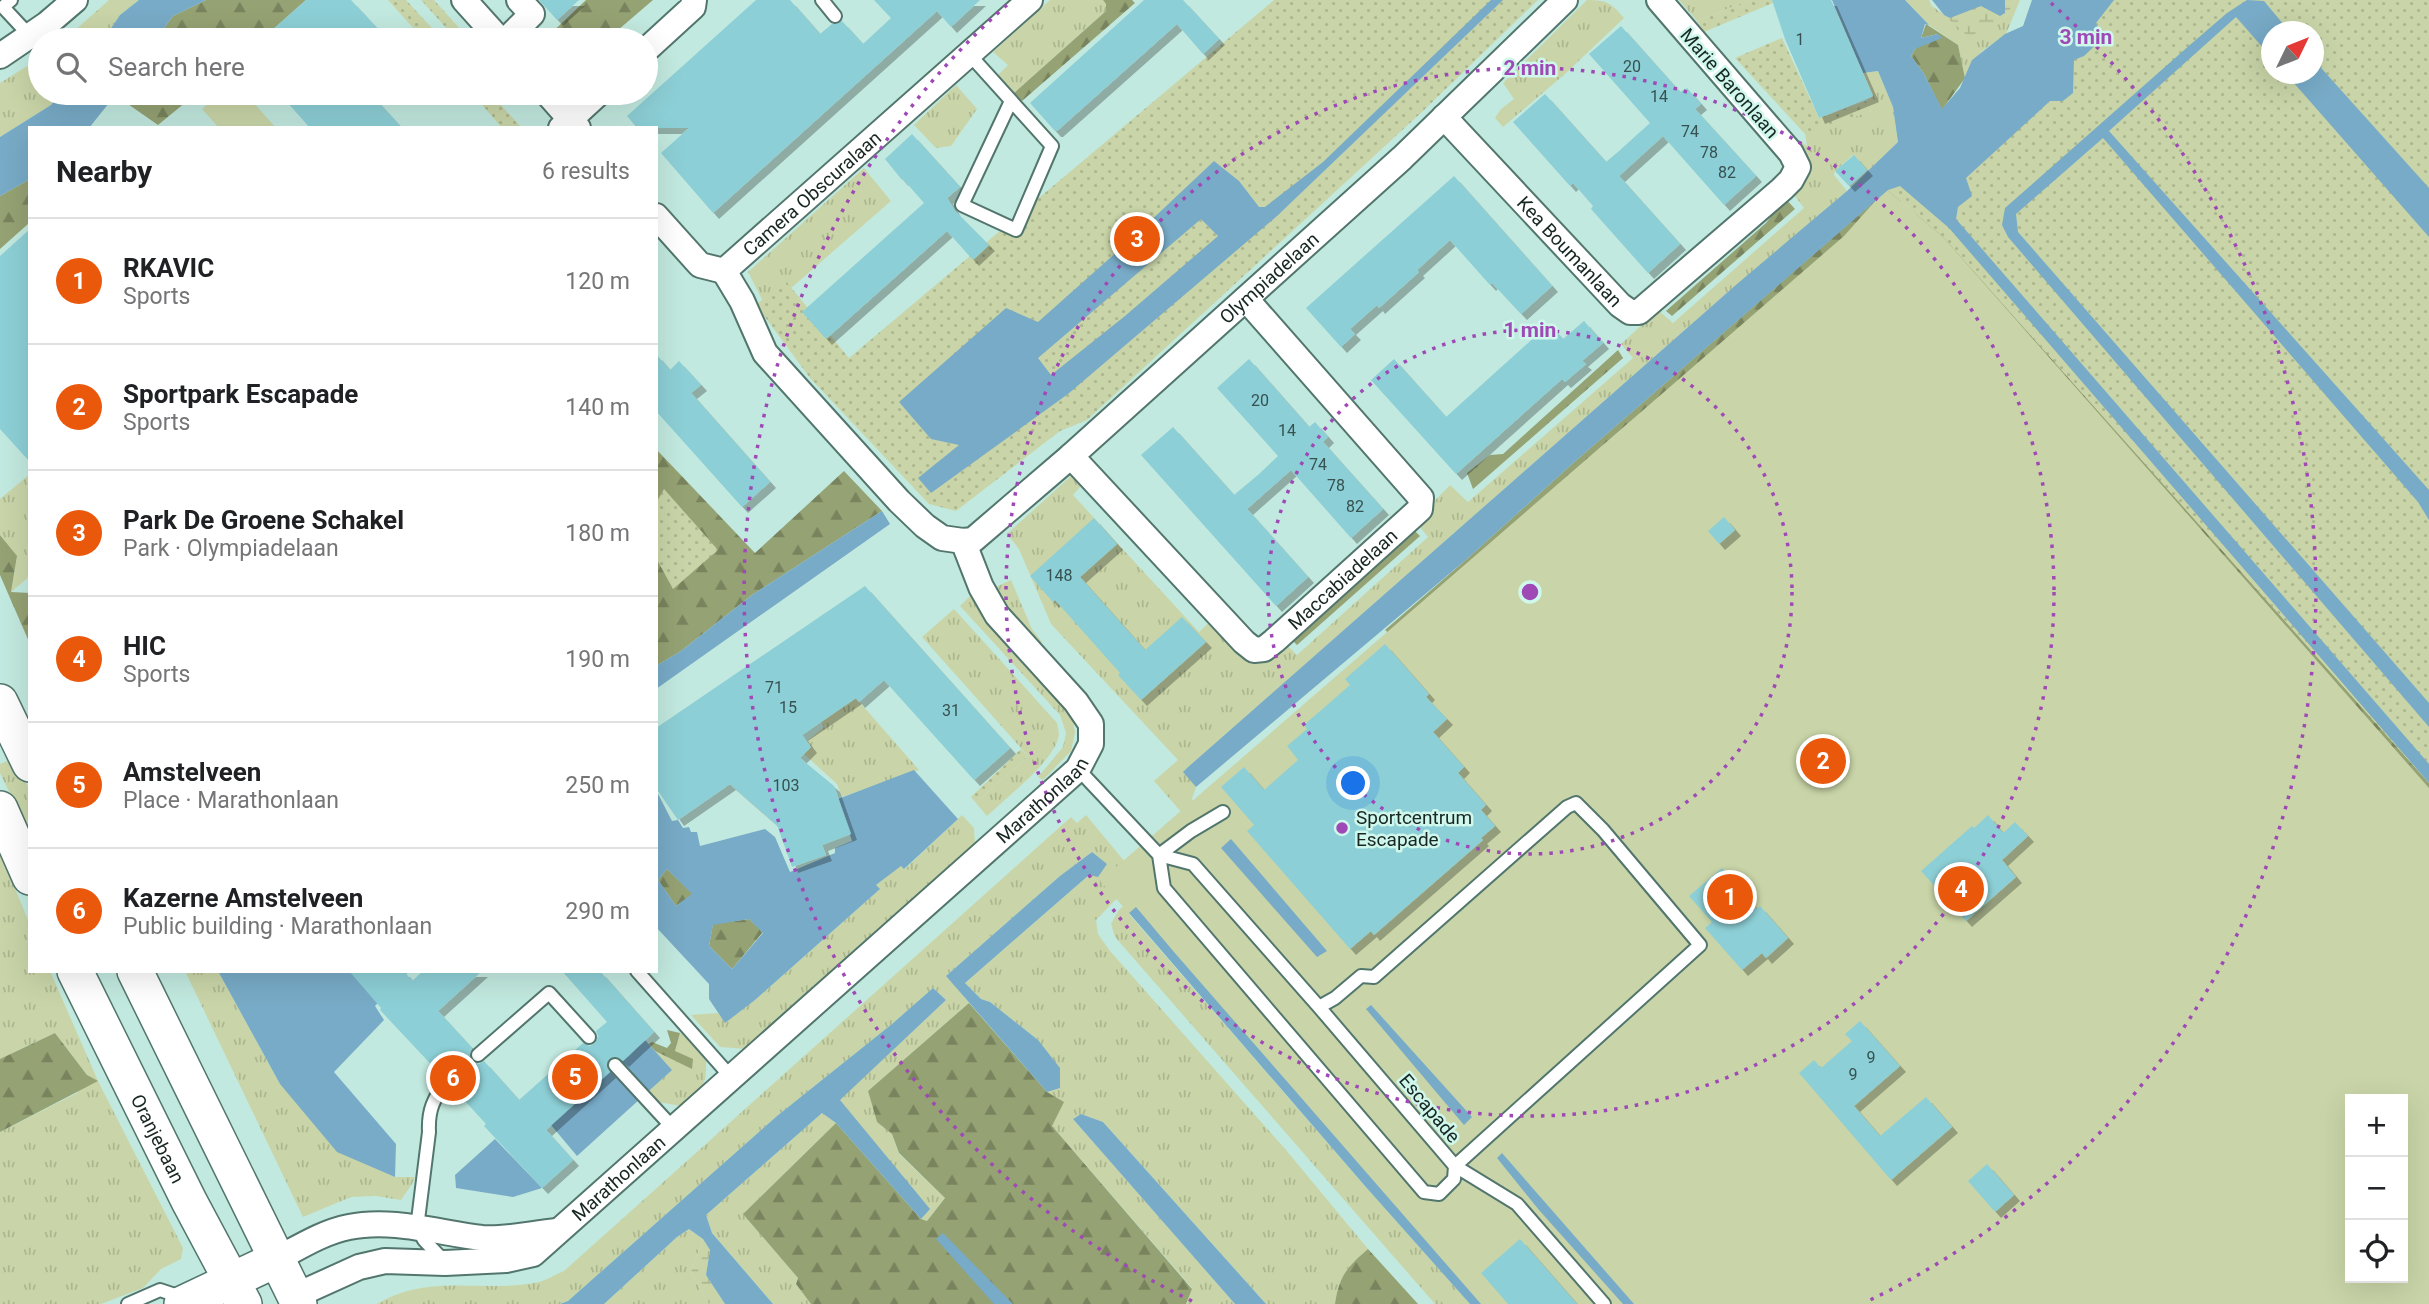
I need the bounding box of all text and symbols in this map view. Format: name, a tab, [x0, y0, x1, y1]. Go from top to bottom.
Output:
north arrow	[2261, 21, 2324, 84]
street label: Marie Baronlaan	[1676, 24, 1784, 143]
text: 3 min	[2060, 25, 2112, 49]
search box	[28, 28, 658, 105]
house number: 1	[1796, 30, 1805, 49]
icon: search	[52, 48, 90, 86]
text: Search here	[108, 52, 245, 82]
text: 2 min	[1504, 56, 1556, 80]
house number: 20	[1623, 57, 1641, 76]
house number: 14	[1650, 87, 1668, 106]
house number: 74	[1681, 122, 1699, 141]
street label: Camera Obscuralaan	[738, 126, 886, 261]
house number: 78	[1700, 143, 1718, 162]
text: Nearby	[56, 154, 152, 189]
text: 6 results	[542, 158, 630, 185]
house number: 82	[1718, 163, 1736, 182]
street label: Kea Boumanlaan	[1512, 191, 1627, 312]
pin: 3	[1114, 213, 1160, 265]
street label: Olympiadelaan	[1215, 228, 1324, 329]
text: RKAVIC	[123, 253, 214, 283]
text: 1	[72, 268, 86, 295]
text: 120 m	[565, 268, 630, 295]
text: Sports	[123, 283, 190, 310]
text: 1 min	[1504, 318, 1556, 342]
text: Sportpark Escapade	[123, 379, 358, 409]
house number: 20	[1251, 391, 1269, 410]
text: 2	[72, 394, 86, 421]
text: 140 m	[565, 394, 630, 421]
text: Sports	[123, 409, 190, 436]
house number: 14	[1278, 421, 1296, 440]
house number: 74	[1309, 455, 1327, 474]
house number: 78	[1327, 476, 1345, 495]
house number: 82	[1346, 497, 1364, 516]
text: Park De Groene Schakel	[123, 505, 404, 535]
text: 3	[72, 520, 86, 547]
text: 180 m	[565, 520, 630, 547]
street label: Maccabiadelaan	[1283, 524, 1402, 635]
text: Park · Olympiadelaan	[123, 535, 339, 562]
house number: 148	[1046, 566, 1072, 585]
centre of rings	[1518, 580, 1542, 604]
text: HIC	[123, 631, 166, 661]
text: 4	[72, 646, 86, 673]
text: 190 m	[565, 646, 630, 673]
text: Sports	[123, 661, 190, 688]
house number: 71	[765, 678, 783, 697]
house number: 15	[779, 698, 797, 717]
house number: 31	[942, 701, 960, 720]
pin: 2	[1800, 735, 1846, 787]
street label: Marathonlaan	[992, 754, 1094, 848]
text: Amstelveen	[123, 757, 261, 787]
your location	[1336, 766, 1370, 800]
text: 5	[72, 772, 86, 799]
text: 250 m	[565, 772, 630, 799]
house number: 103	[773, 776, 799, 795]
text: Place · Marathonlaan	[123, 787, 339, 814]
place label: Sportcentrum Escapade	[1356, 806, 1472, 851]
marker: Sportcentrum Escapade	[1334, 820, 1350, 836]
pin: 4	[1938, 863, 1984, 915]
pin: 1	[1707, 871, 1753, 923]
text: Kazerne Amstelveen	[123, 883, 363, 913]
text: 6	[72, 898, 86, 925]
text: 290 m	[565, 898, 630, 925]
text: Public building · Marathonlaan	[123, 913, 432, 940]
house number: 9	[1867, 1048, 1876, 1067]
pin: 5	[552, 1051, 598, 1103]
pin: 6	[430, 1052, 476, 1104]
house number: 9	[1849, 1065, 1858, 1084]
street label: Escapade	[1394, 1069, 1465, 1147]
street label: Oranjebaan	[126, 1090, 189, 1187]
map controls	[2345, 1094, 2408, 1283]
button: +	[2345, 1094, 2408, 1157]
street label: Marathonlaan	[567, 1131, 670, 1226]
button: −	[2345, 1157, 2408, 1220]
button: locate	[2345, 1220, 2408, 1283]

